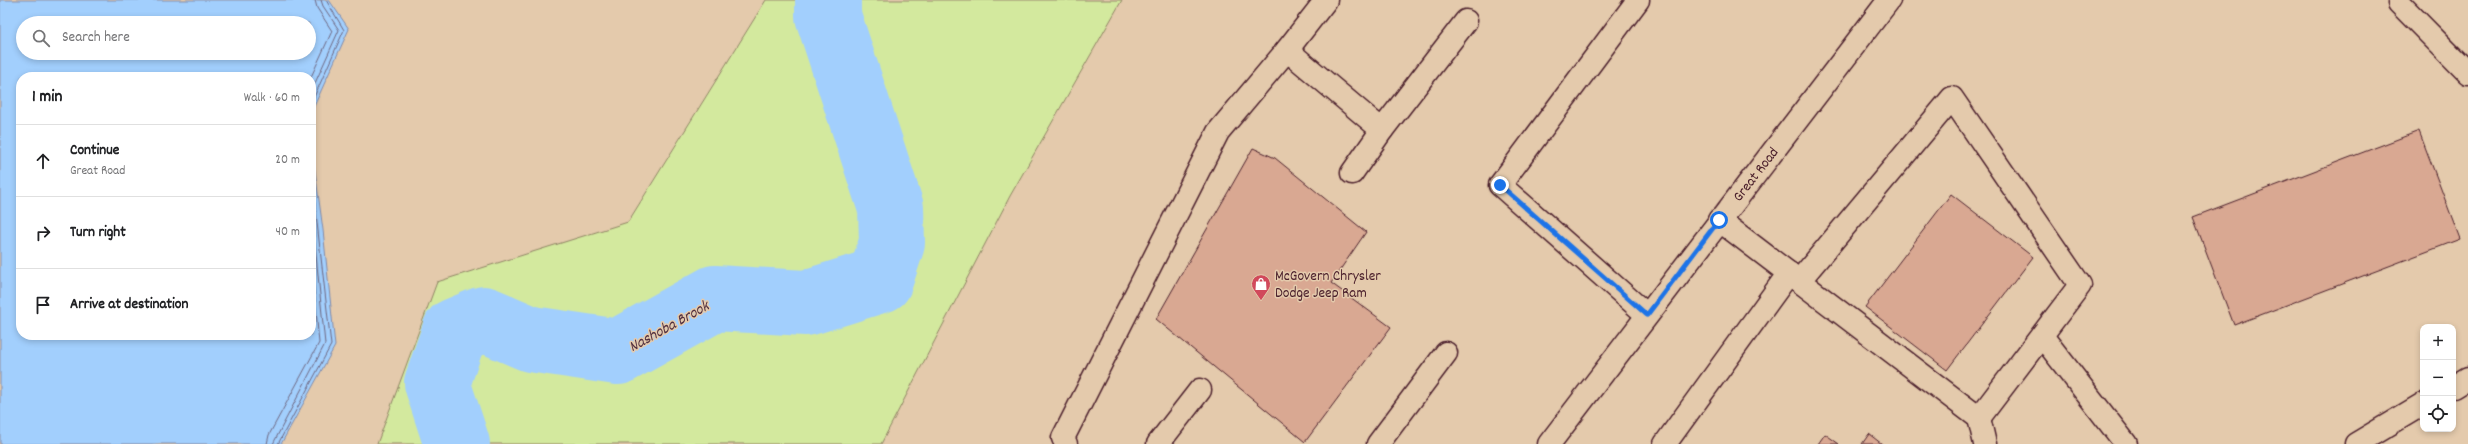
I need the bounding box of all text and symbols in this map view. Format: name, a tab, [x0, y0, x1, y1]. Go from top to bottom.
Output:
search box	[16, 16, 316, 60]
icon: search	[30, 27, 52, 49]
text: Search here	[62, 27, 130, 49]
text: 1 min	[32, 86, 62, 110]
text: Walk · 60 m	[244, 89, 300, 108]
text: Continue	[70, 140, 119, 162]
street label: Great Road	[1728, 143, 1785, 207]
icon: ahead	[32, 150, 54, 172]
text: 20 m	[275, 151, 300, 170]
text: Great Road	[70, 162, 125, 181]
route end	[1491, 176, 1509, 194]
route start	[1710, 211, 1728, 229]
icon: right	[32, 222, 54, 244]
text: Turn right	[70, 222, 126, 244]
text: 40 m	[276, 223, 300, 242]
place label: McGovern Chrysler Dodge Jeep Ram	[1275, 266, 1381, 305]
shop icon: McGovern Chrysler Dodge Jeep Ram	[1250, 273, 1272, 301]
icon: arrive	[32, 294, 54, 316]
text: Arrive at destination	[70, 294, 188, 316]
water label: Nashoba Brook	[625, 295, 715, 359]
map controls	[2420, 324, 2456, 432]
button: +	[2420, 324, 2456, 360]
button: −	[2420, 360, 2456, 396]
button: locate	[2420, 396, 2456, 432]

